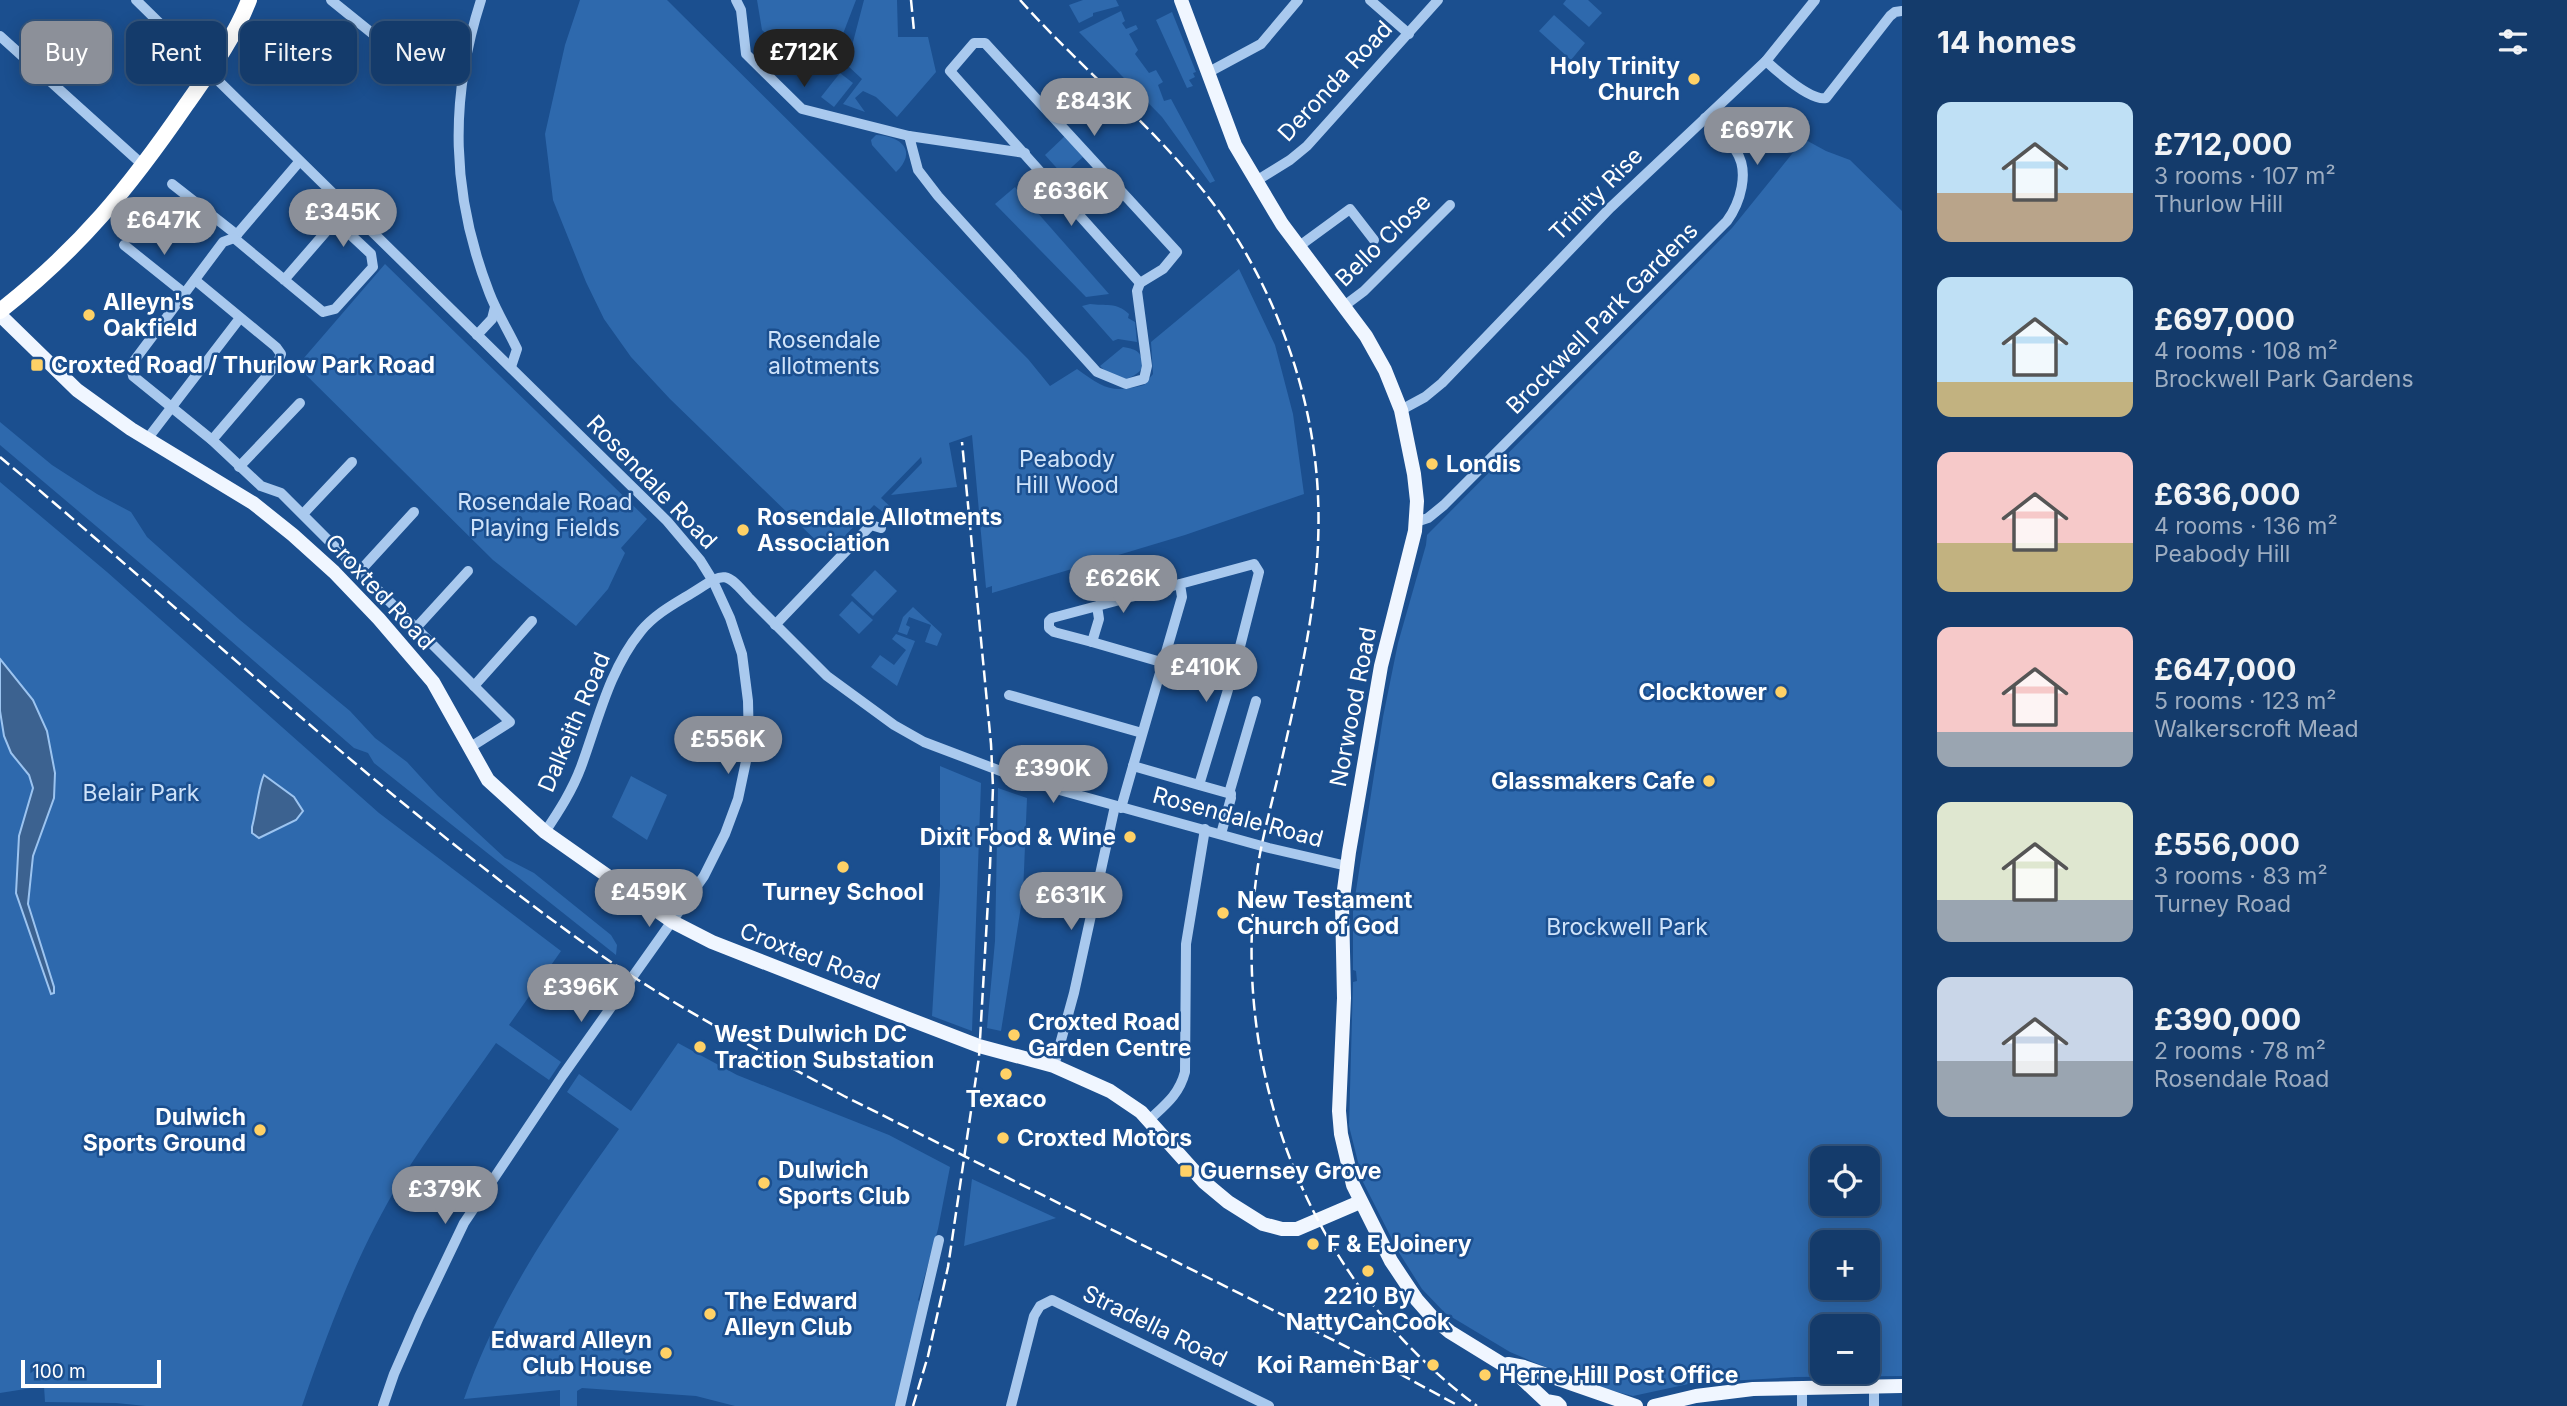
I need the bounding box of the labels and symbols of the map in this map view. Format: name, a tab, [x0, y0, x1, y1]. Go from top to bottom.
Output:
street label: Deronda Road	[1272, 15, 1398, 147]
pin: £712K	[755, 29, 853, 89]
place label: Holy Trinity Church	[1550, 52, 1680, 106]
marker: Holy Trinity Church	[1686, 71, 1702, 87]
pin: £843K	[1045, 78, 1143, 138]
pin: £697K	[1708, 108, 1806, 167]
street label: Trinity Rise	[1543, 141, 1649, 247]
pin: £636K	[1022, 168, 1120, 228]
street label: Bello Close	[1330, 188, 1436, 292]
pin: £345K	[294, 190, 392, 249]
pin: £647K	[115, 198, 213, 257]
street label: Brockwell Park Gardens	[1500, 216, 1704, 420]
place label: Alleyn's Oakfield	[103, 288, 197, 342]
marker: Alleyn's Oakfield	[81, 307, 97, 323]
park label: Rosendale allotments	[767, 326, 881, 380]
place label: Croxted Road / Thurlow Park Road	[51, 351, 435, 379]
marker: Croxted Road / Thurlow Park Road	[29, 357, 45, 373]
street label: Rosendale Road	[581, 409, 723, 555]
park label: Peabody Hill Wood	[1015, 445, 1119, 499]
place label: Londis	[1446, 450, 1521, 478]
marker: Londis	[1424, 456, 1440, 472]
park label: Rosendale Road Playing Fields	[457, 488, 633, 542]
place label: Rosendale Allotments Association	[757, 503, 1002, 557]
marker: Rosendale Allotments Association	[735, 522, 751, 538]
street label: Croxted Road	[319, 528, 441, 656]
pin: £626K	[1074, 556, 1172, 615]
street label: Norwood Road	[1324, 625, 1382, 789]
pin: £410K	[1157, 644, 1255, 704]
street label: Dalkeith Road	[532, 648, 616, 796]
place label: Clocktower	[1638, 678, 1767, 706]
marker: Clocktower	[1773, 684, 1789, 700]
pin: £556K	[679, 716, 777, 776]
pin: £390K	[1004, 746, 1102, 805]
place label: Glassmakers Cafe	[1491, 767, 1695, 795]
marker: Glassmakers Cafe	[1701, 773, 1717, 789]
park label: Belair Park	[83, 779, 200, 807]
street label: Rosendale Road	[1150, 781, 1326, 853]
place label: Dixit Food & Wine	[920, 823, 1116, 851]
marker: Dixit Food & Wine	[1122, 829, 1138, 845]
marker: Turney School	[835, 859, 851, 875]
pin: £459K	[600, 870, 698, 929]
pin: £631K	[1022, 872, 1120, 932]
place label: Turney School	[762, 878, 924, 906]
place label: New Testament Church of God	[1237, 886, 1413, 940]
marker: New Testament Church of God	[1215, 905, 1231, 921]
park label: Brockwell Park	[1546, 913, 1708, 941]
street label: Croxted Road	[736, 916, 884, 996]
pin: £396K	[532, 964, 630, 1024]
place label: Croxted Road Garden Centre	[1028, 1008, 1191, 1062]
place label: West Dulwich DC Traction Substation	[714, 1020, 934, 1074]
marker: Croxted Road Garden Centre	[1006, 1027, 1022, 1043]
marker: West Dulwich DC Traction Substation	[692, 1039, 708, 1055]
marker: Texaco	[998, 1066, 1014, 1082]
place label: Texaco	[965, 1085, 1047, 1113]
place label: Dulwich Sports Ground	[83, 1103, 246, 1157]
marker: Dulwich Sports Ground	[252, 1122, 268, 1138]
place label: Croxted Motors	[1017, 1124, 1192, 1152]
marker: Croxted Motors	[995, 1130, 1011, 1146]
place label: Dulwich Sports Club	[778, 1156, 910, 1210]
place label: Guernsey Grove	[1200, 1157, 1381, 1185]
marker: Guernsey Grove	[1178, 1163, 1194, 1179]
pin: £379K	[396, 1166, 494, 1226]
marker: Dulwich Sports Club	[756, 1175, 772, 1191]
place label: F & E Joinery	[1327, 1230, 1472, 1258]
marker: F & E Joinery	[1305, 1236, 1321, 1252]
marker: 2210 By NattyCanCook	[1360, 1263, 1376, 1279]
street label: Stradella Road	[1078, 1279, 1232, 1373]
place label: 2210 By NattyCanCook	[1286, 1282, 1451, 1336]
place label: The Edward Alleyn Club	[724, 1287, 857, 1341]
marker: The Edward Alleyn Club	[702, 1306, 718, 1322]
place label: Edward Alleyn Club House	[491, 1326, 652, 1380]
marker: Edward Alleyn Club House	[658, 1345, 674, 1361]
place label: Koi Ramen Bar	[1257, 1351, 1419, 1379]
scale bar	[21, 1357, 161, 1389]
marker: Koi Ramen Bar	[1425, 1357, 1441, 1373]
place label: Herne Hill Post Office	[1499, 1361, 1739, 1389]
marker: Herne Hill Post Office	[1477, 1367, 1493, 1383]

